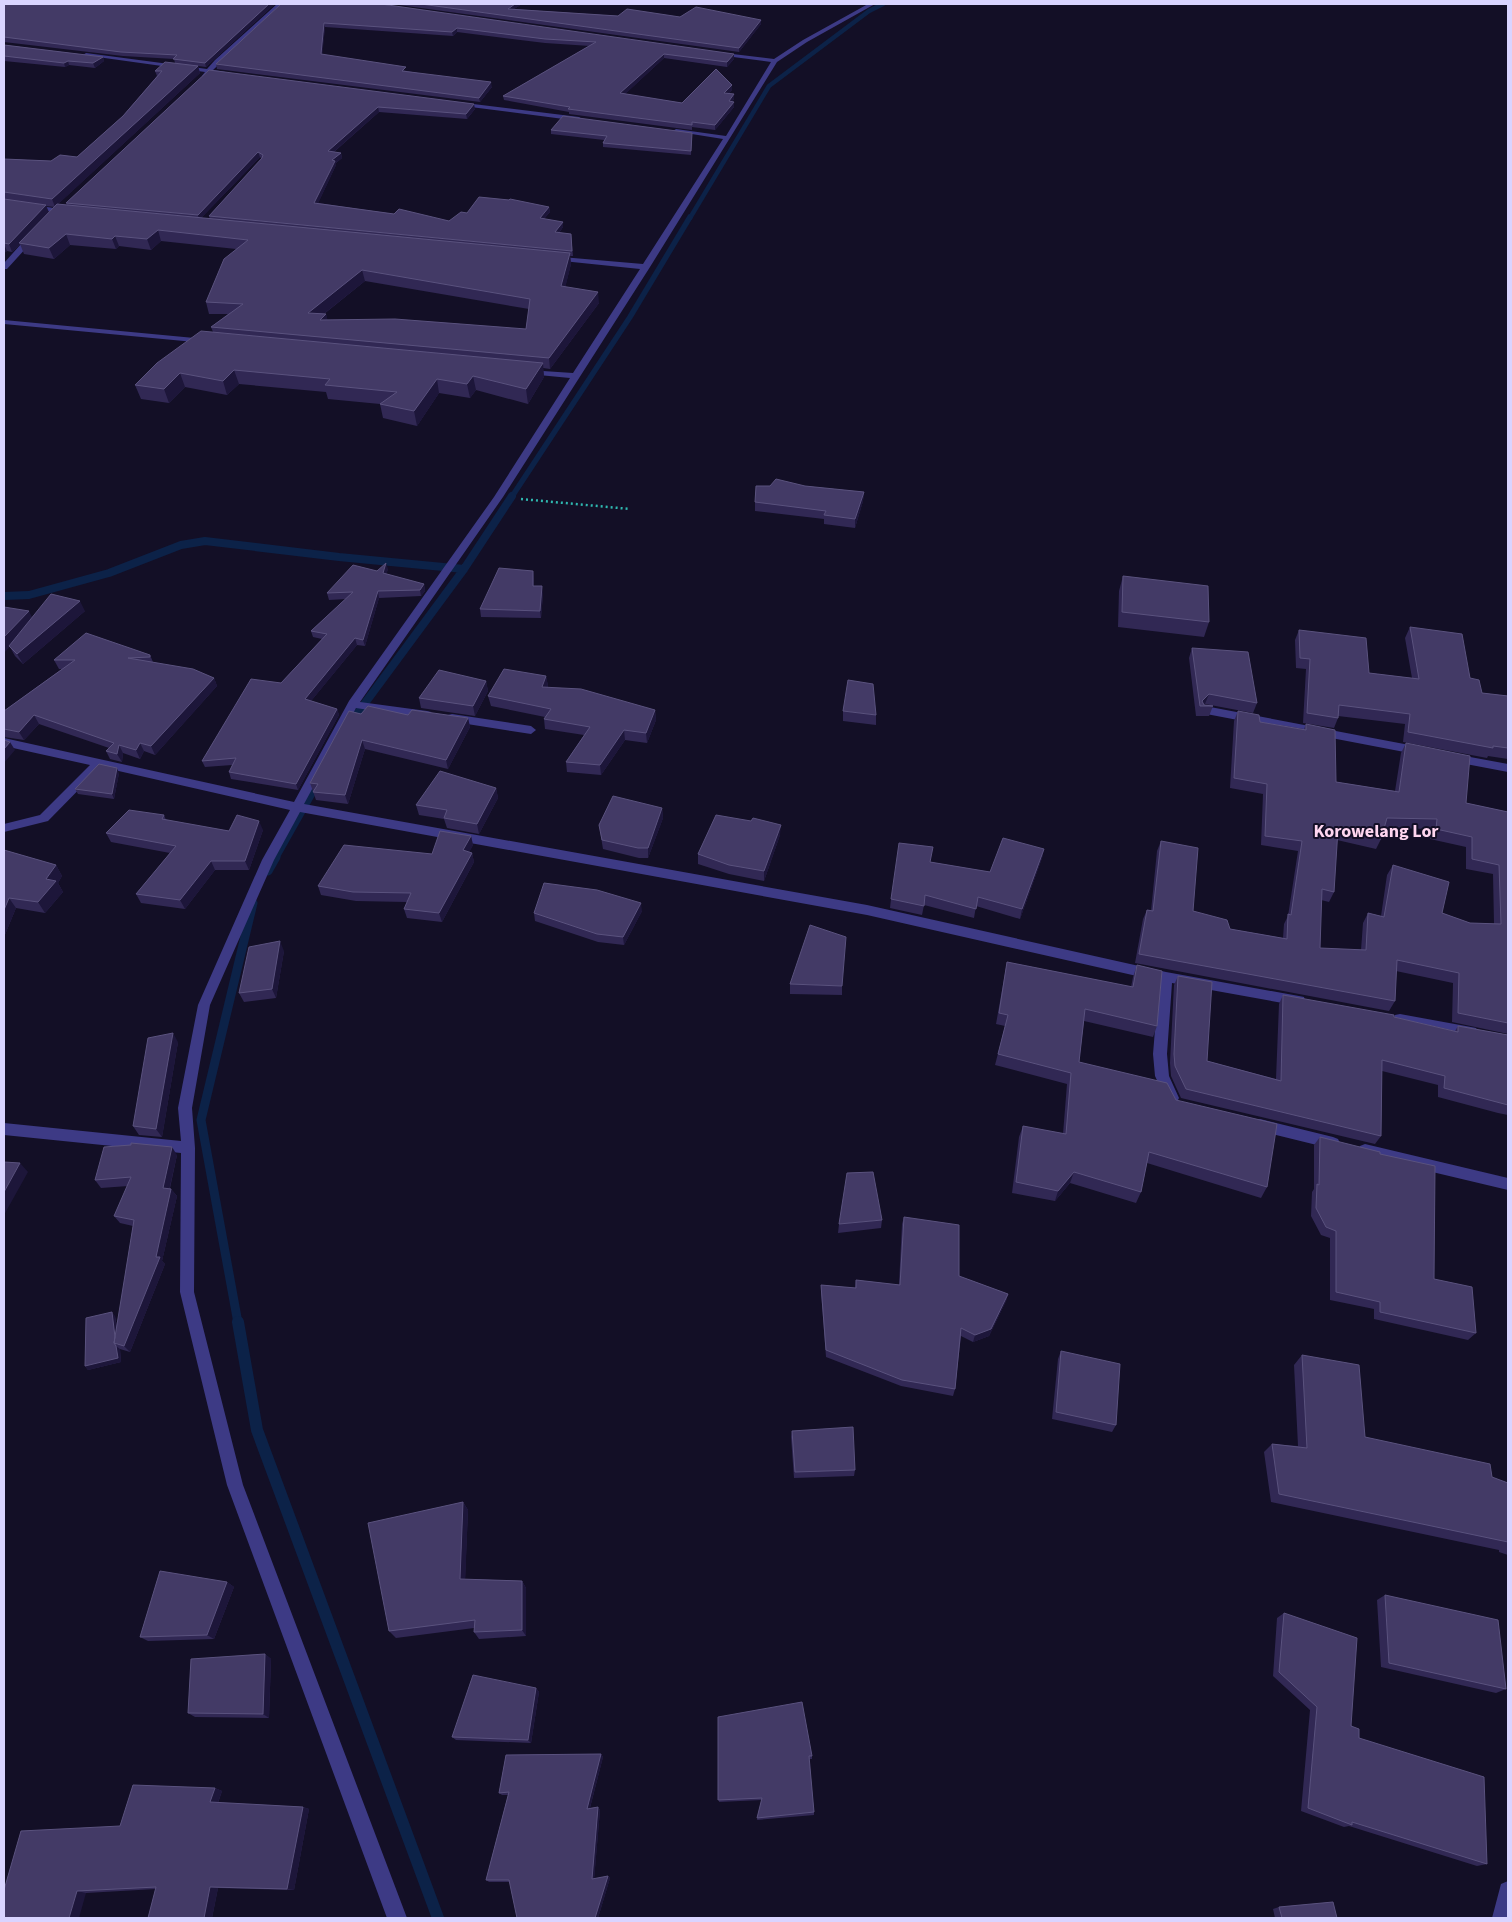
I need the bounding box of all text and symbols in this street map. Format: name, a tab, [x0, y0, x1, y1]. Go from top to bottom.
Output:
district label: Korowelang Lor	[1313, 819, 1439, 844]

